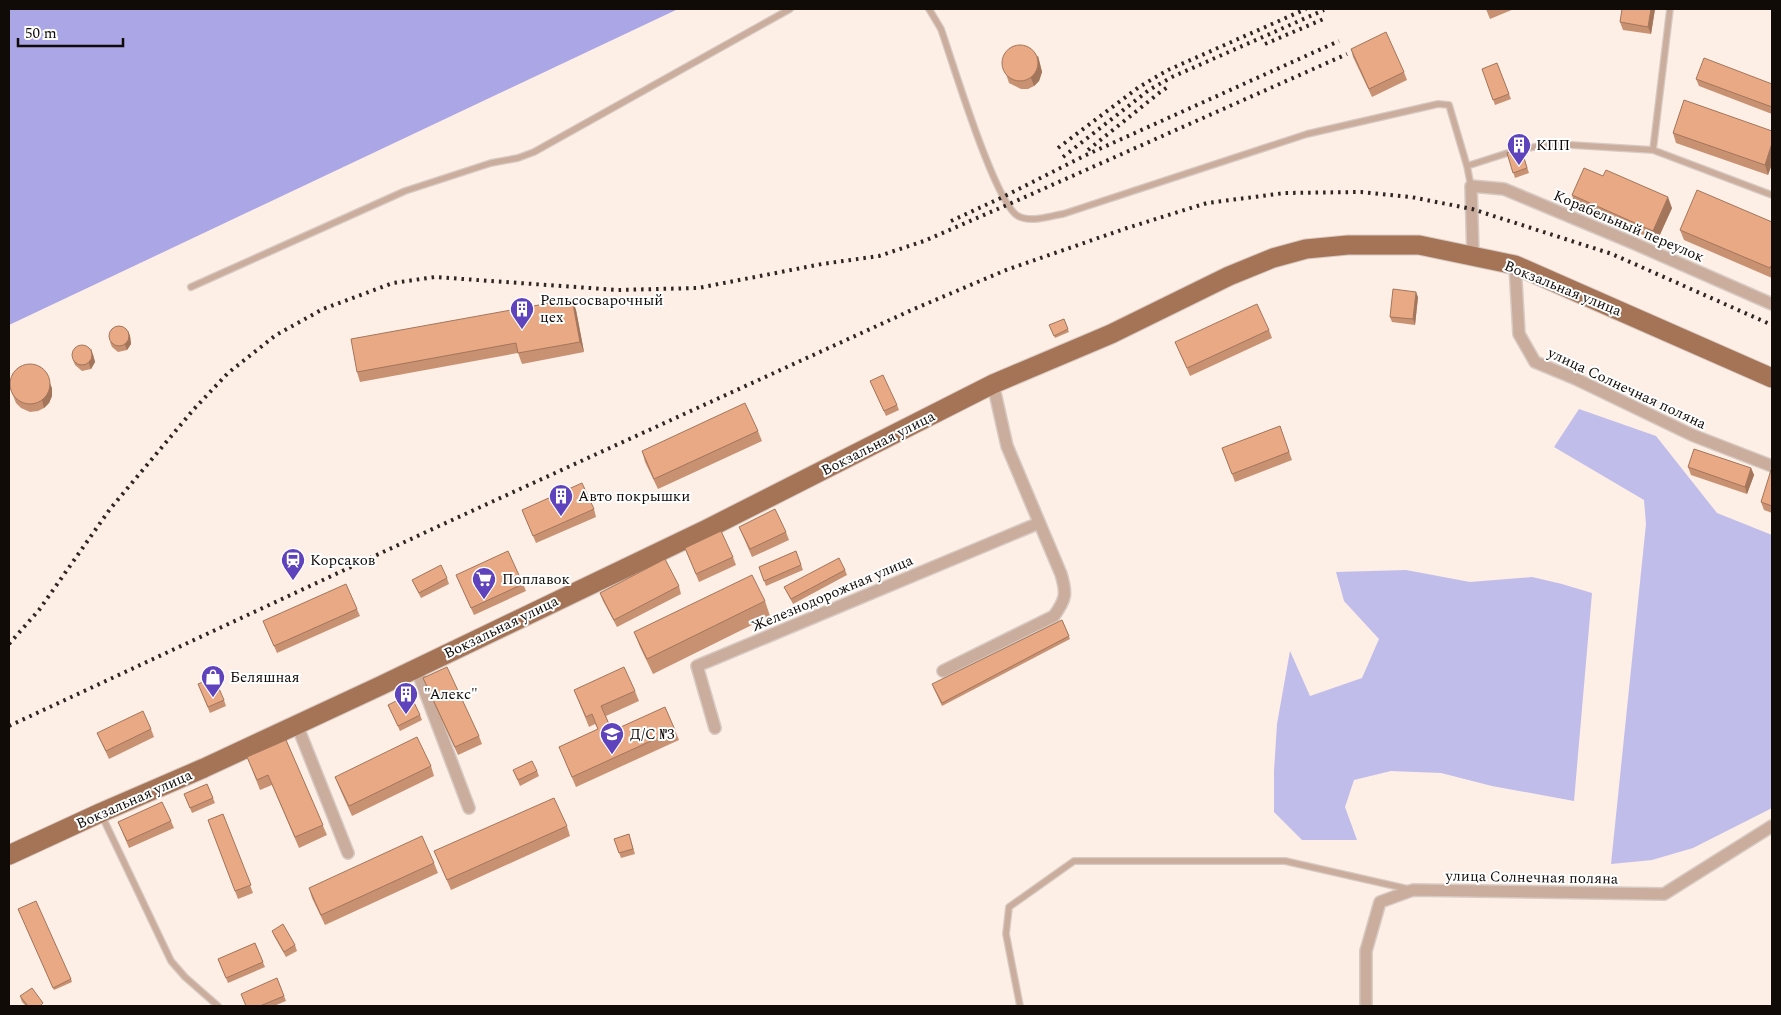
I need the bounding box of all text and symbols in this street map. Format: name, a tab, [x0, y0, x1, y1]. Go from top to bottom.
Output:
scale bar	[18, 15, 122, 47]
text: 50 m	[25, 22, 57, 45]
building icon: КПП	[1506, 132, 1532, 166]
place label: КПП	[1536, 134, 1570, 157]
street label: Корабельный переулок	[1550, 184, 1708, 269]
street label: Вокзальная улица	[1501, 254, 1626, 323]
place label: Рельсосварочный цех	[540, 289, 663, 329]
building icon: Рельсосварочный цех	[509, 296, 535, 330]
street label: улица Солнечная поляна	[1543, 341, 1710, 436]
street label: Вокзальная улица	[817, 405, 940, 482]
building icon: Авто покрышки	[548, 483, 574, 517]
place label: Авто покрышки	[578, 485, 690, 508]
station icon: Корсаков	[280, 547, 306, 581]
place label: Корсаков	[310, 549, 376, 572]
street label: Железнодорожная улица	[748, 549, 917, 638]
supermarket icon: Поплавок	[471, 566, 497, 600]
place label: Поплавок	[502, 568, 570, 591]
street label: Вокзальная улица	[440, 589, 563, 665]
shop icon: Беляшная	[200, 664, 226, 698]
place label: Беляшная	[230, 666, 300, 689]
building icon: "Алекс"	[393, 681, 419, 715]
place label: "Алекс"	[424, 683, 478, 706]
school or university icon: Д/С №3	[599, 721, 625, 755]
place label: Д/С №3	[630, 723, 675, 746]
street label: Вокзальная улица	[72, 763, 197, 835]
street label: улица Солнечная поляна	[1444, 864, 1619, 891]

